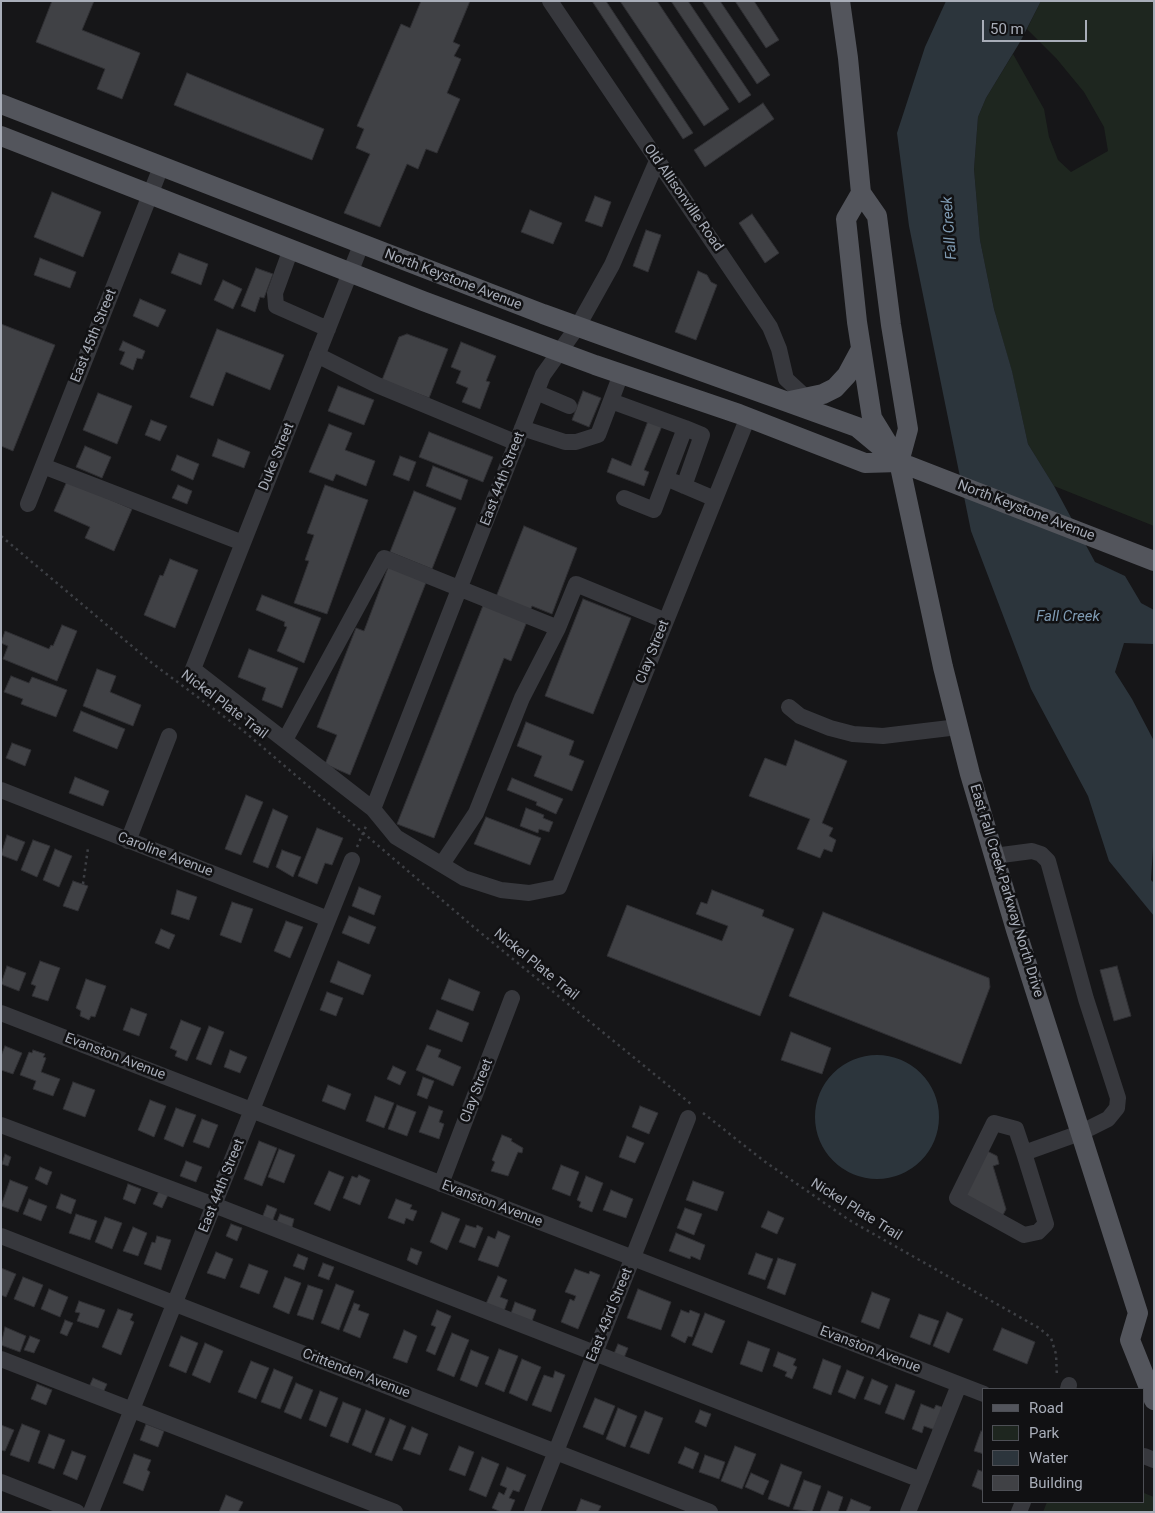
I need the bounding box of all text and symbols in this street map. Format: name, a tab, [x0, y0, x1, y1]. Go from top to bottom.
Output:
scale bar	[985, 10, 1090, 42]
text: 50 m	[990, 20, 1024, 38]
street label: Old Allisonville Road	[640, 141, 726, 255]
water label: Fall Creek	[939, 196, 961, 260]
street label: North Keystone Avenue	[382, 246, 524, 314]
street label: East 45th Street	[68, 287, 120, 385]
street label: Duke Street	[256, 421, 298, 493]
street label: East 44th Street	[477, 430, 529, 528]
street label: North Keystone Avenue	[955, 477, 1097, 545]
water label: Fall Creek	[1036, 608, 1100, 626]
street label: Clay Street	[633, 618, 673, 686]
street label: Nickel Plate Trail	[177, 667, 271, 743]
street label: East Fall Creek Parkway North Drive	[966, 782, 1046, 1000]
street label: Caroline Avenue	[115, 829, 215, 881]
street label: Nickel Plate Trail	[490, 926, 582, 1004]
street label: Evanston Avenue	[62, 1030, 168, 1084]
street label: Clay Street	[457, 1057, 497, 1125]
street label: East 44th Street	[196, 1137, 248, 1235]
street label: Nickel Plate Trail	[807, 1175, 905, 1245]
street label: Evanston Avenue	[439, 1177, 545, 1231]
street label: East 43rd Street	[584, 1266, 636, 1364]
street label: Evanston Avenue	[817, 1323, 923, 1377]
street label: Crittenden Avenue	[300, 1346, 412, 1402]
legend	[982, 1388, 1145, 1503]
text: Road	[1029, 1399, 1063, 1417]
text: Park	[1029, 1424, 1059, 1442]
text: Water	[1029, 1449, 1068, 1467]
text: Building	[1029, 1474, 1083, 1492]

